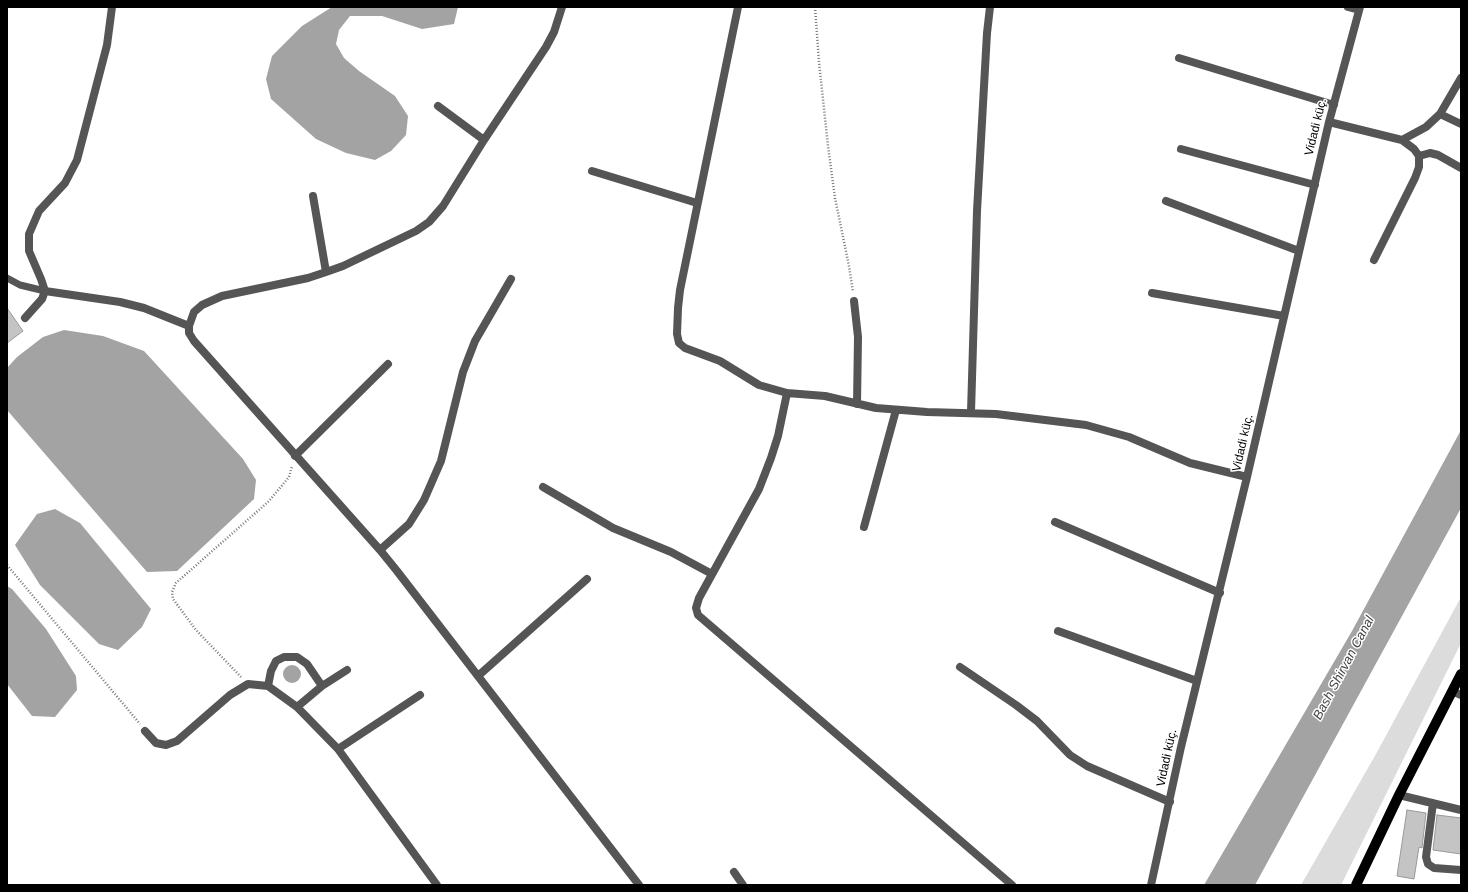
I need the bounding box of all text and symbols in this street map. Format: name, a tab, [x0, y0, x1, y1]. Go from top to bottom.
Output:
street label: Vidadi küç.	[1302, 97, 1330, 157]
street label: Vidadi küç.	[1229, 413, 1257, 473]
water label: Bash Shirvan Canal	[1310, 614, 1378, 722]
street label: Vidadi küç.	[1154, 728, 1180, 788]

